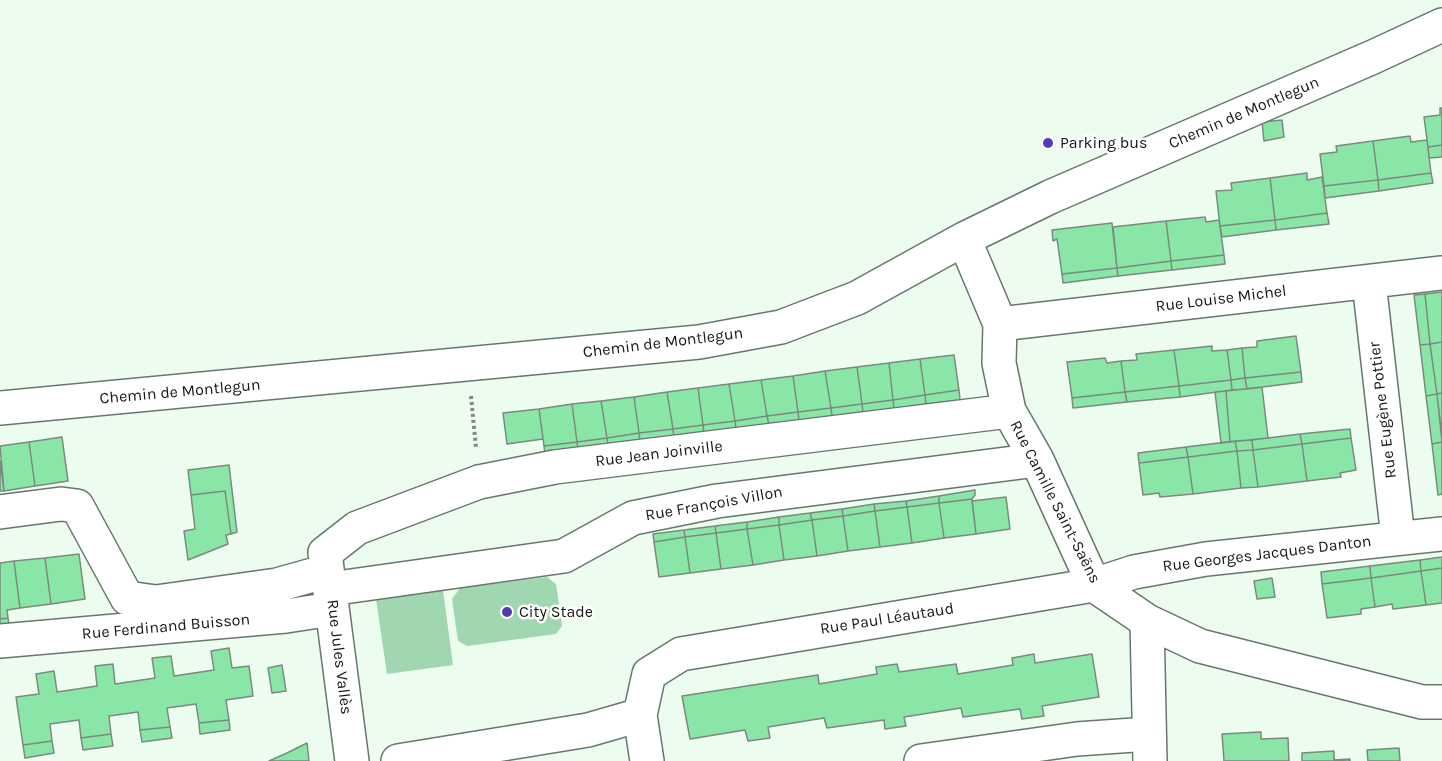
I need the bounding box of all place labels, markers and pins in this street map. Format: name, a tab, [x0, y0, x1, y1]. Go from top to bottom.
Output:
place label: Parking bus	[1060, 133, 1147, 153]
marker: Parking bus	[1041, 136, 1055, 150]
place label: City Stade	[519, 602, 593, 622]
marker: City Stade	[500, 605, 514, 619]

